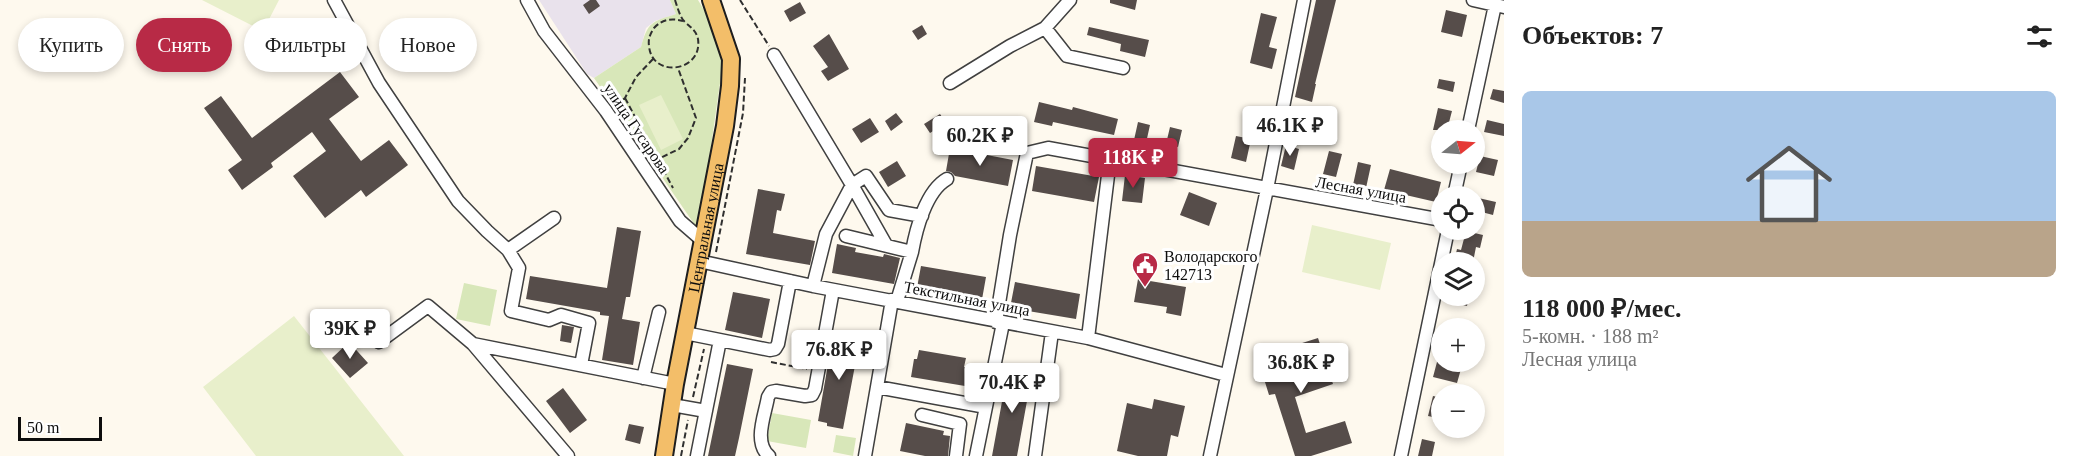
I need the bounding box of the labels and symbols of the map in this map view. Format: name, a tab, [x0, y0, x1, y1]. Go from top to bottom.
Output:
street label: улица Гусарова	[599, 80, 673, 177]
pin: 46.1K ₽	[1235, 106, 1345, 157]
pin: 60.2K ₽	[925, 116, 1035, 167]
north arrow	[1431, 120, 1485, 174]
pin: 118K ₽	[1084, 138, 1182, 189]
street label: Центральная улица	[685, 162, 727, 294]
street label: Лесная улица	[1314, 173, 1408, 207]
place label: Володарского 142713	[1164, 248, 1257, 283]
public building icon: Володарского 142713	[1130, 250, 1160, 288]
street label: Текстильная улица	[902, 278, 1031, 320]
pin: 39K ₽	[308, 309, 392, 360]
pin: 76.8K ₽	[784, 330, 894, 381]
pin: 36.8K ₽	[1246, 343, 1356, 394]
pin: 70.4K ₽	[957, 363, 1067, 414]
scale bar	[18, 414, 102, 442]

